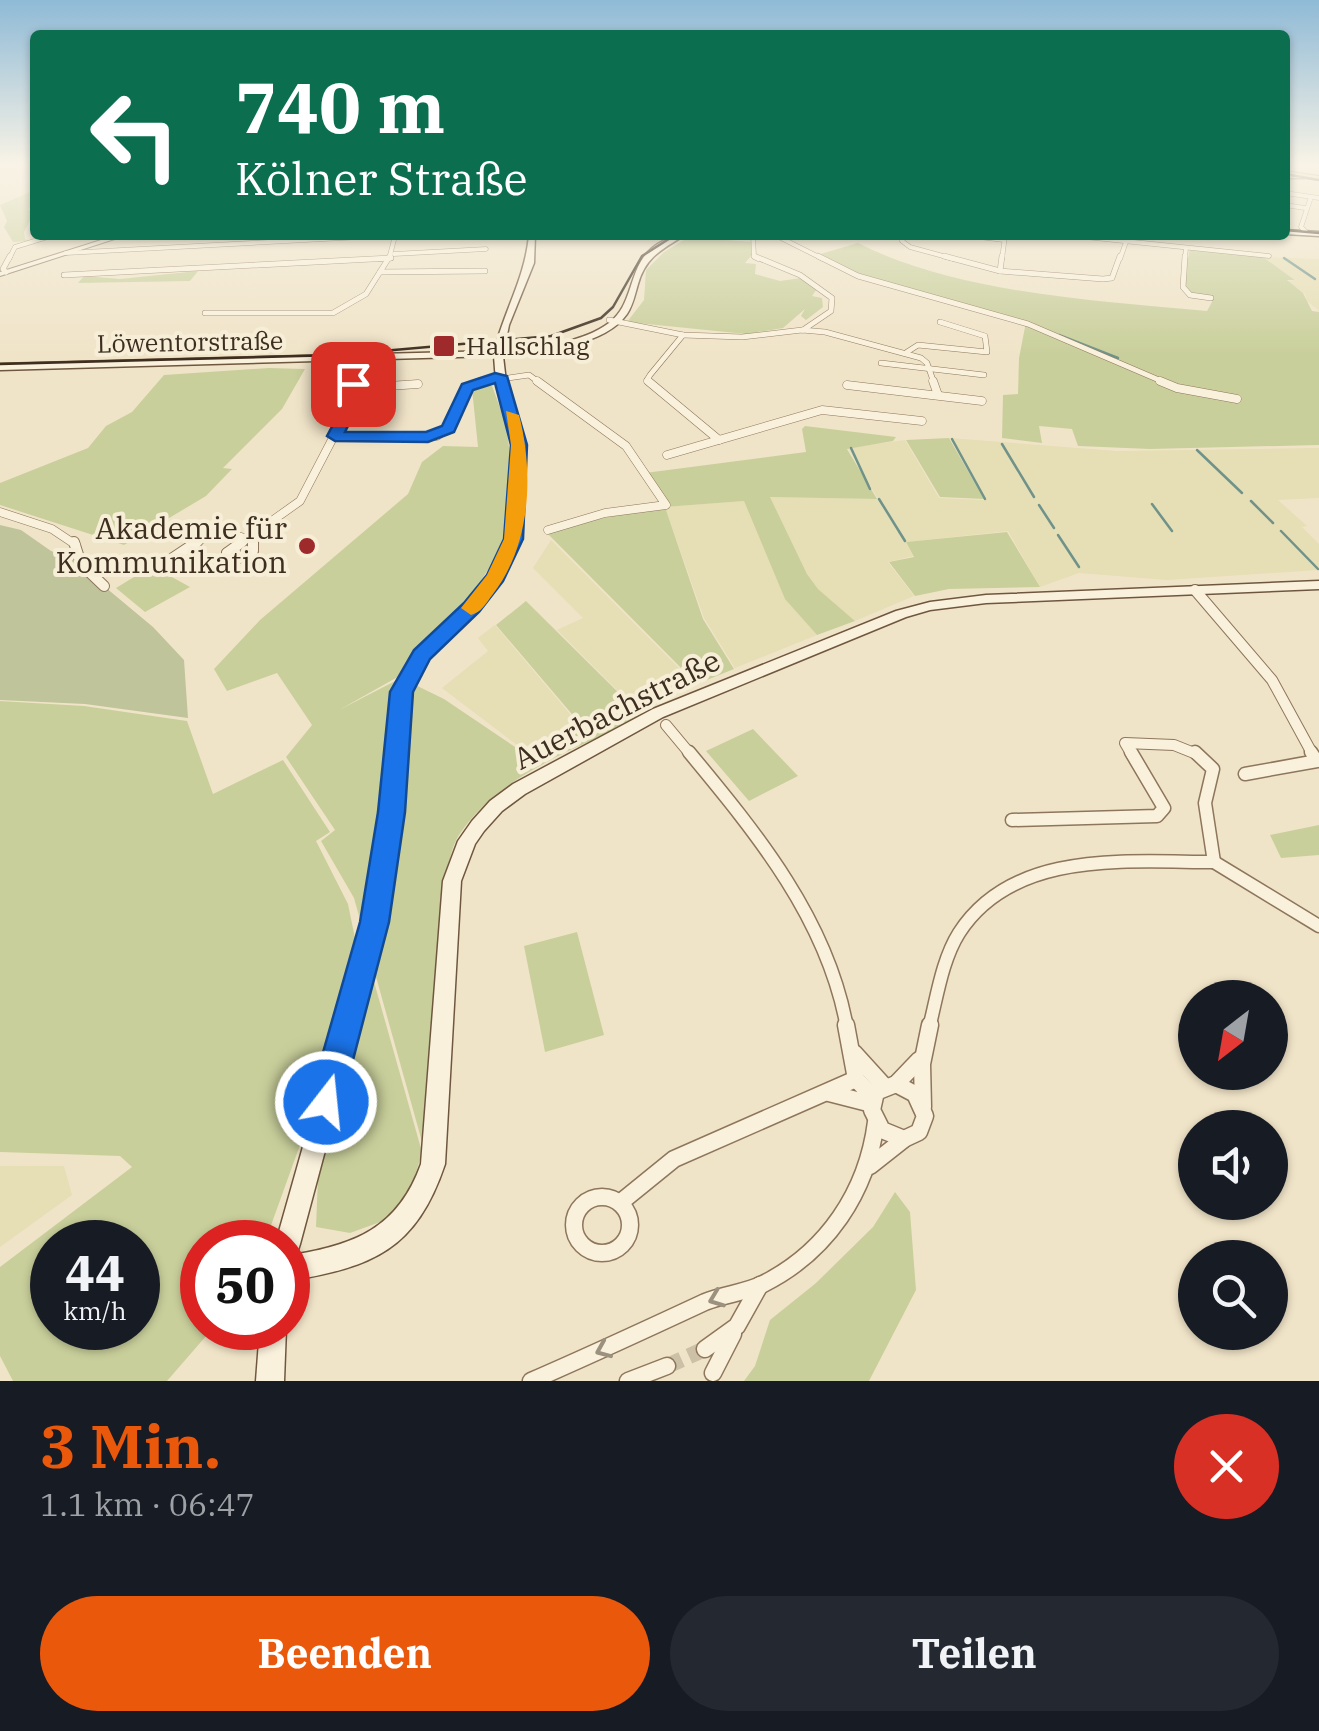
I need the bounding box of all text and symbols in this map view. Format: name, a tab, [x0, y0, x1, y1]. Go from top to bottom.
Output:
text: 740 m	[235, 61, 445, 152]
icon: left	[70, 70, 200, 200]
text: Kölner Straße	[235, 149, 528, 207]
street label: Löwentorstraße	[97, 323, 283, 360]
place label: Hallschlag	[466, 329, 590, 362]
marker: Hallschlag	[431, 333, 457, 359]
pin	[311, 342, 396, 427]
icon: arrive	[326, 357, 381, 412]
place label: Akademie für Kommunikation	[56, 508, 287, 581]
marker: Akademie für Kommunikation	[296, 535, 318, 557]
street label: Auerbachstraße	[506, 640, 726, 778]
north arrow	[1178, 980, 1288, 1090]
map controls	[1178, 980, 1288, 1350]
position arrow	[274, 1050, 378, 1154]
button: sound	[1178, 1110, 1288, 1220]
speed limit sign: 50	[180, 1220, 310, 1350]
text: 44	[65, 1240, 125, 1305]
button: search	[1178, 1240, 1288, 1350]
one-way arrow	[708, 1287, 725, 1308]
text: km/h	[63, 1294, 127, 1327]
one-way arrow	[595, 1338, 613, 1358]
text: 3 Min.	[40, 1406, 221, 1485]
button: close	[1174, 1414, 1279, 1519]
text: 1.1 km · 06:47	[40, 1483, 255, 1525]
button: Beenden	[40, 1596, 650, 1711]
button: Teilen	[670, 1596, 1279, 1711]

